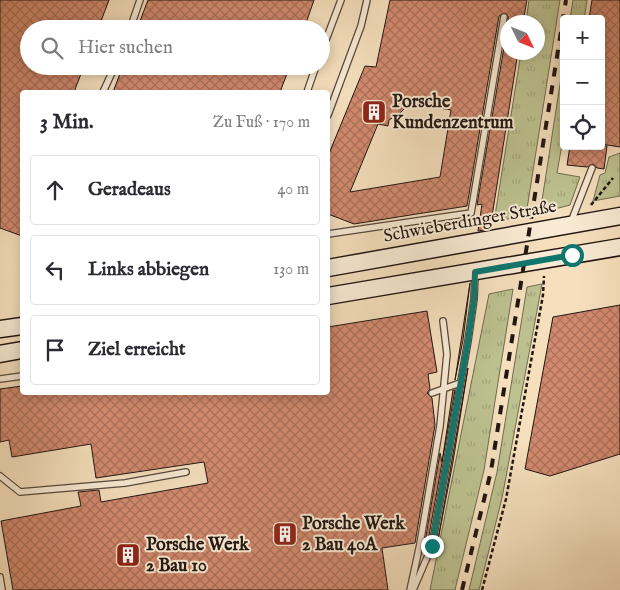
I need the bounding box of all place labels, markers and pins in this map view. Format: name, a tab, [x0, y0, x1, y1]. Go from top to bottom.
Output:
place label: Porsche Kundenzentrum	[392, 91, 514, 135]
building icon: Porsche Kundenzentrum	[361, 99, 387, 125]
place label: Porsche Werk 2 Bau 40A	[302, 513, 406, 557]
building icon: Porsche Werk 2 Bau 40A	[272, 521, 298, 547]
place label: Porsche Werk 2 Bau 10	[146, 534, 250, 578]
building icon: Porsche Werk 2 Bau 10	[115, 542, 141, 568]

